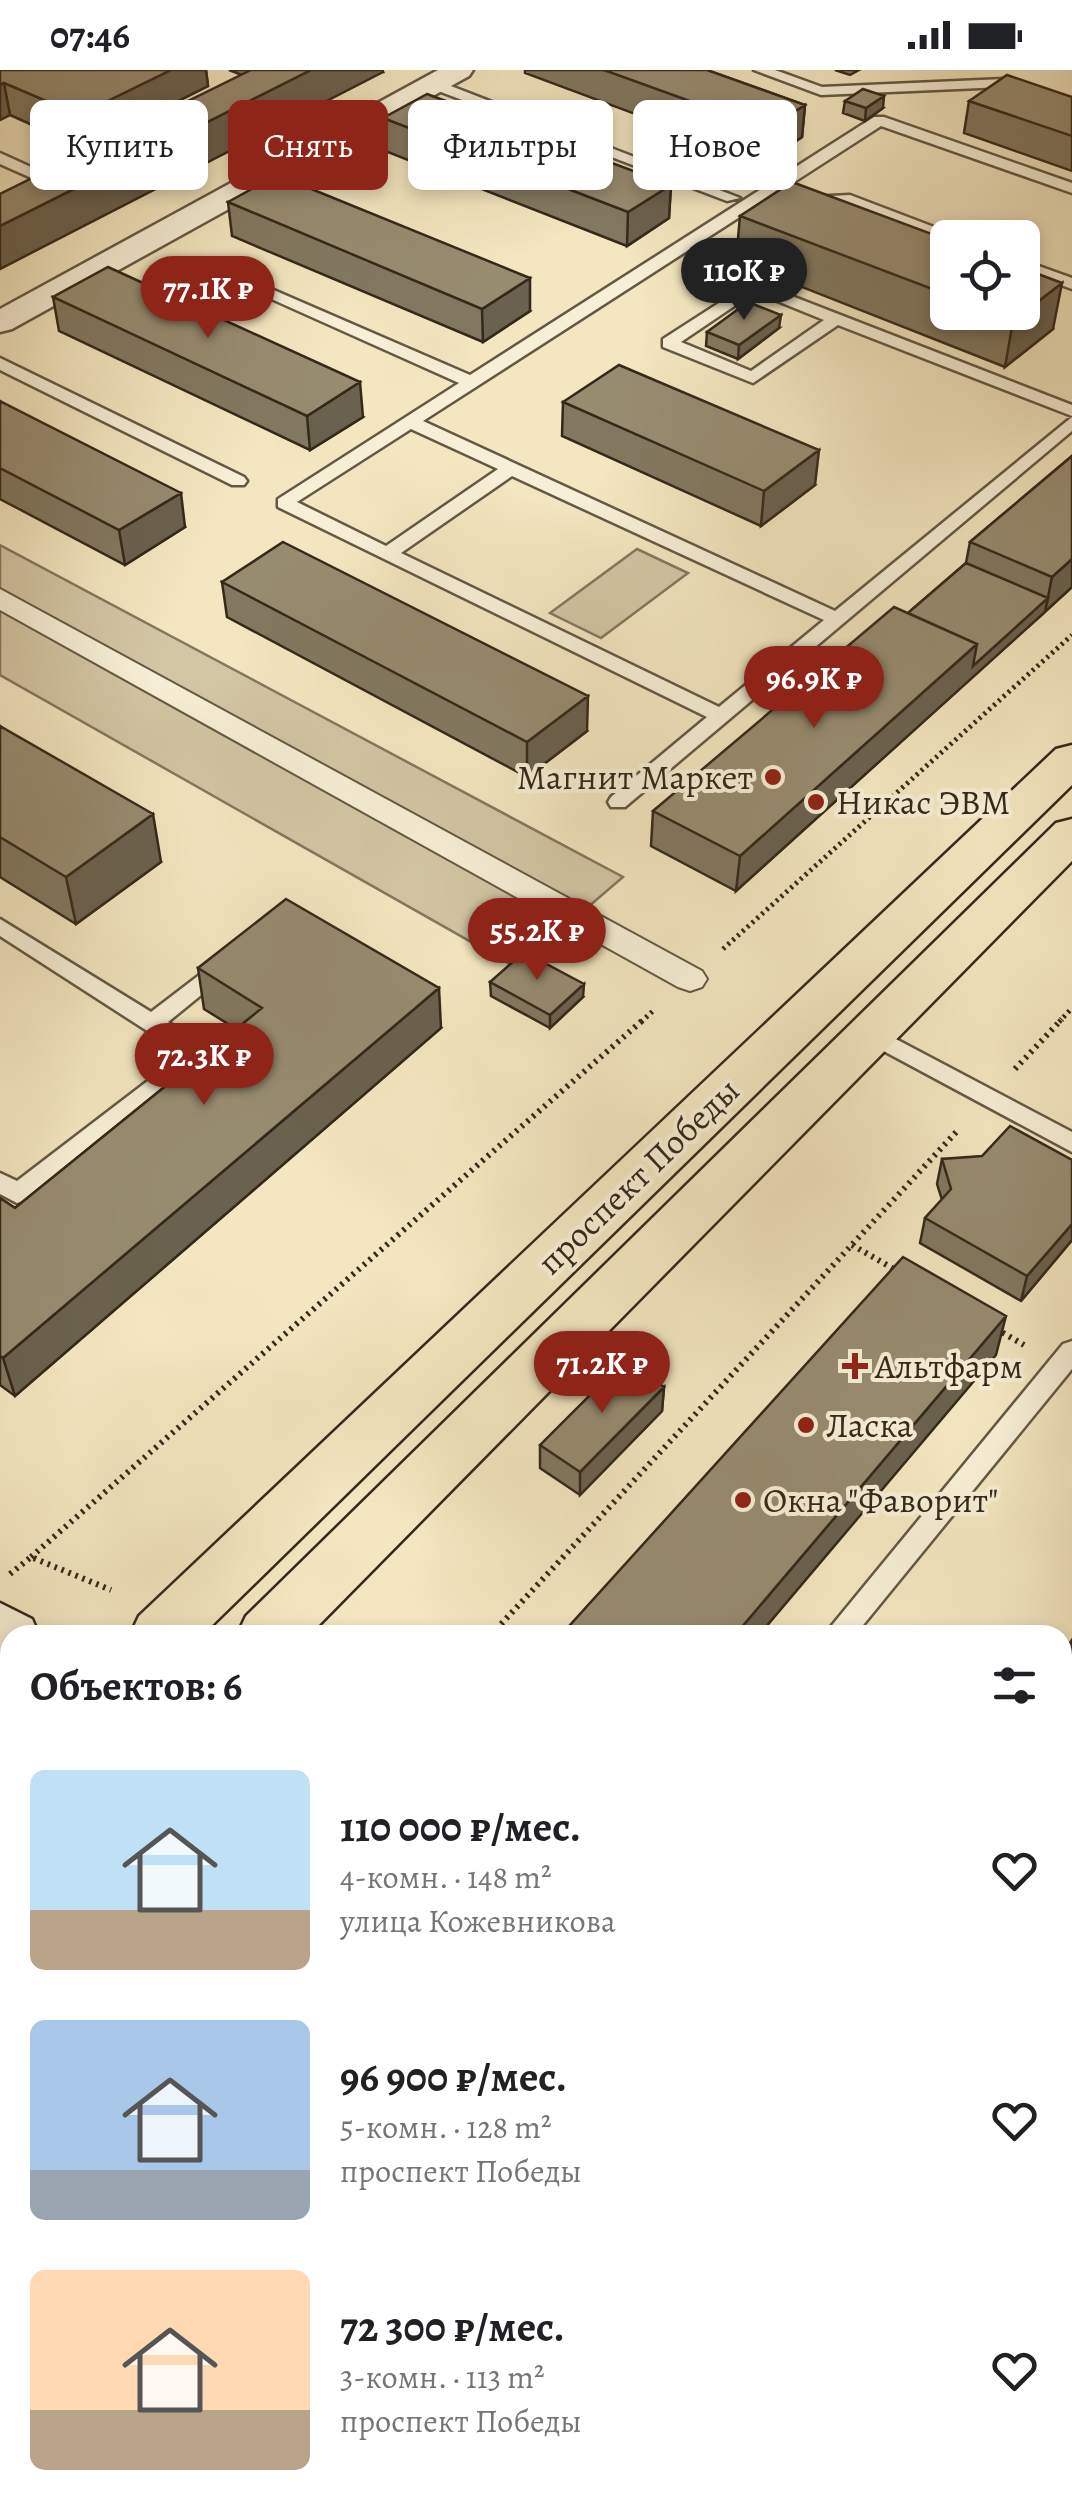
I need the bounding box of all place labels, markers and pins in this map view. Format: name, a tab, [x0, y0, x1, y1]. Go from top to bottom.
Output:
pin: 110K ₽	[663, 238, 825, 323]
pin: 77.1K ₽	[116, 256, 300, 341]
pin: 96.9K ₽	[722, 646, 906, 731]
place label: Магнит Маркет	[517, 753, 753, 801]
marker: Магнит Маркет	[762, 766, 784, 788]
place label: Никас ЭВМ	[836, 778, 1010, 826]
marker: Никас ЭВМ	[805, 791, 827, 813]
pin: 55.2K ₽	[445, 898, 629, 983]
pin: 72.3K ₽	[112, 1023, 296, 1108]
pin: 71.2K ₽	[510, 1331, 694, 1416]
place label: Альтфарм	[874, 1342, 1023, 1390]
marker: Альтфарм	[844, 1355, 866, 1377]
place label: Ласка	[826, 1401, 913, 1449]
marker: Ласка	[795, 1414, 817, 1436]
place label: Окна "Фаворит"	[763, 1476, 999, 1524]
marker: Окна "Фаворит"	[732, 1489, 754, 1511]

